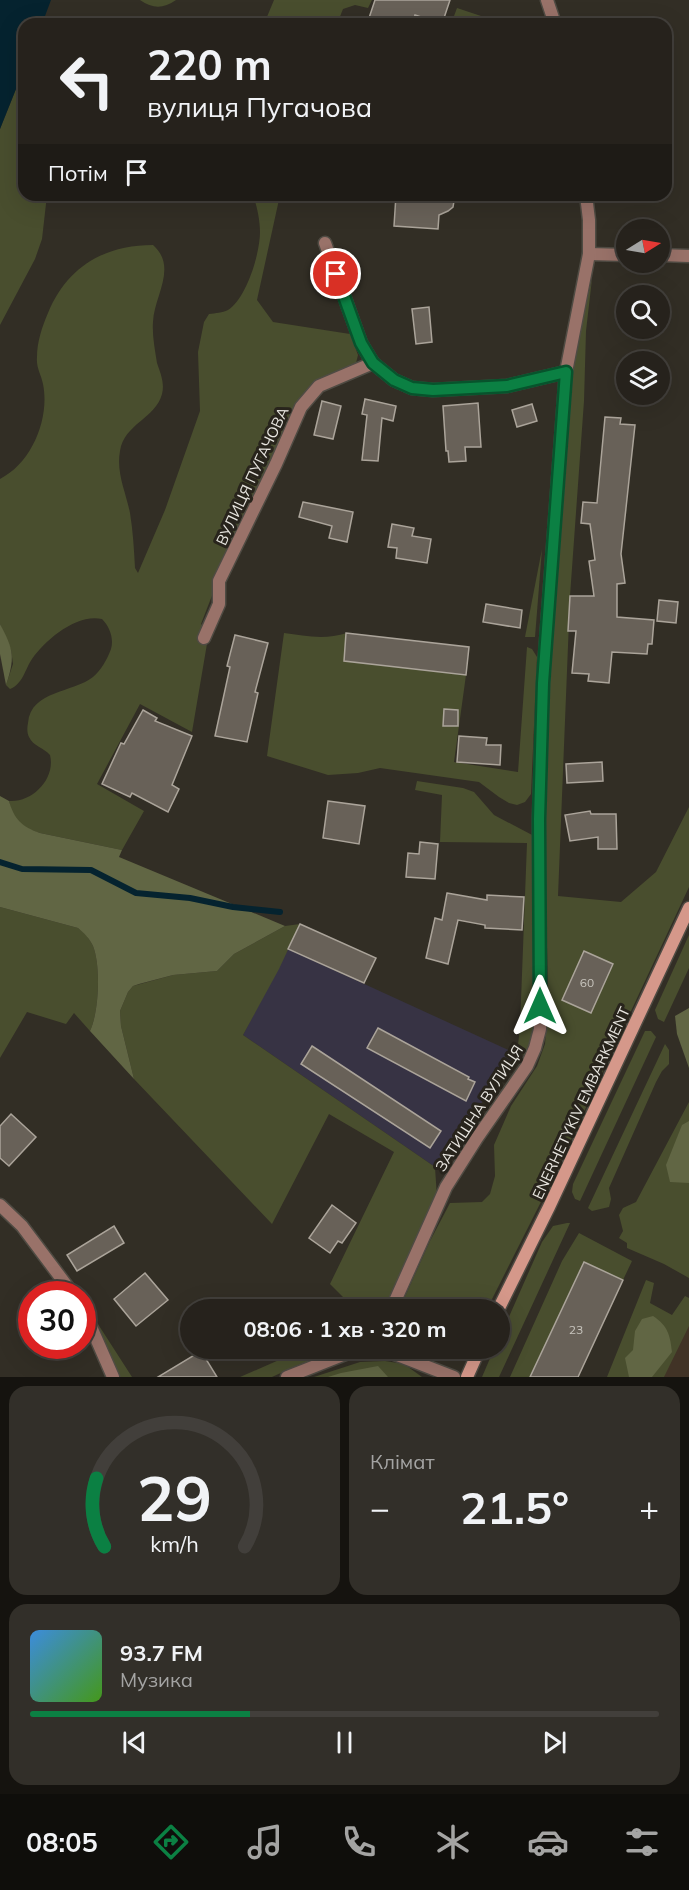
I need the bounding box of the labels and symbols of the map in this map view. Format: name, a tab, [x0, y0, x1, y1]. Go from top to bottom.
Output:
north arrow	[616, 219, 670, 273]
pin	[310, 248, 361, 299]
street label: ВУЛИЦЯ ПУГАЧОВА	[212, 404, 292, 548]
position arrow	[508, 974, 572, 1038]
house number: 60	[580, 975, 594, 990]
street label: ENERHETYKIV EMBARKMENT	[528, 1004, 634, 1202]
street label: ЗАТИШНА ВУЛИЦЯ	[431, 1041, 527, 1175]
speed limit sign: 30	[18, 1281, 96, 1359]
house number: 23	[569, 1322, 583, 1337]

